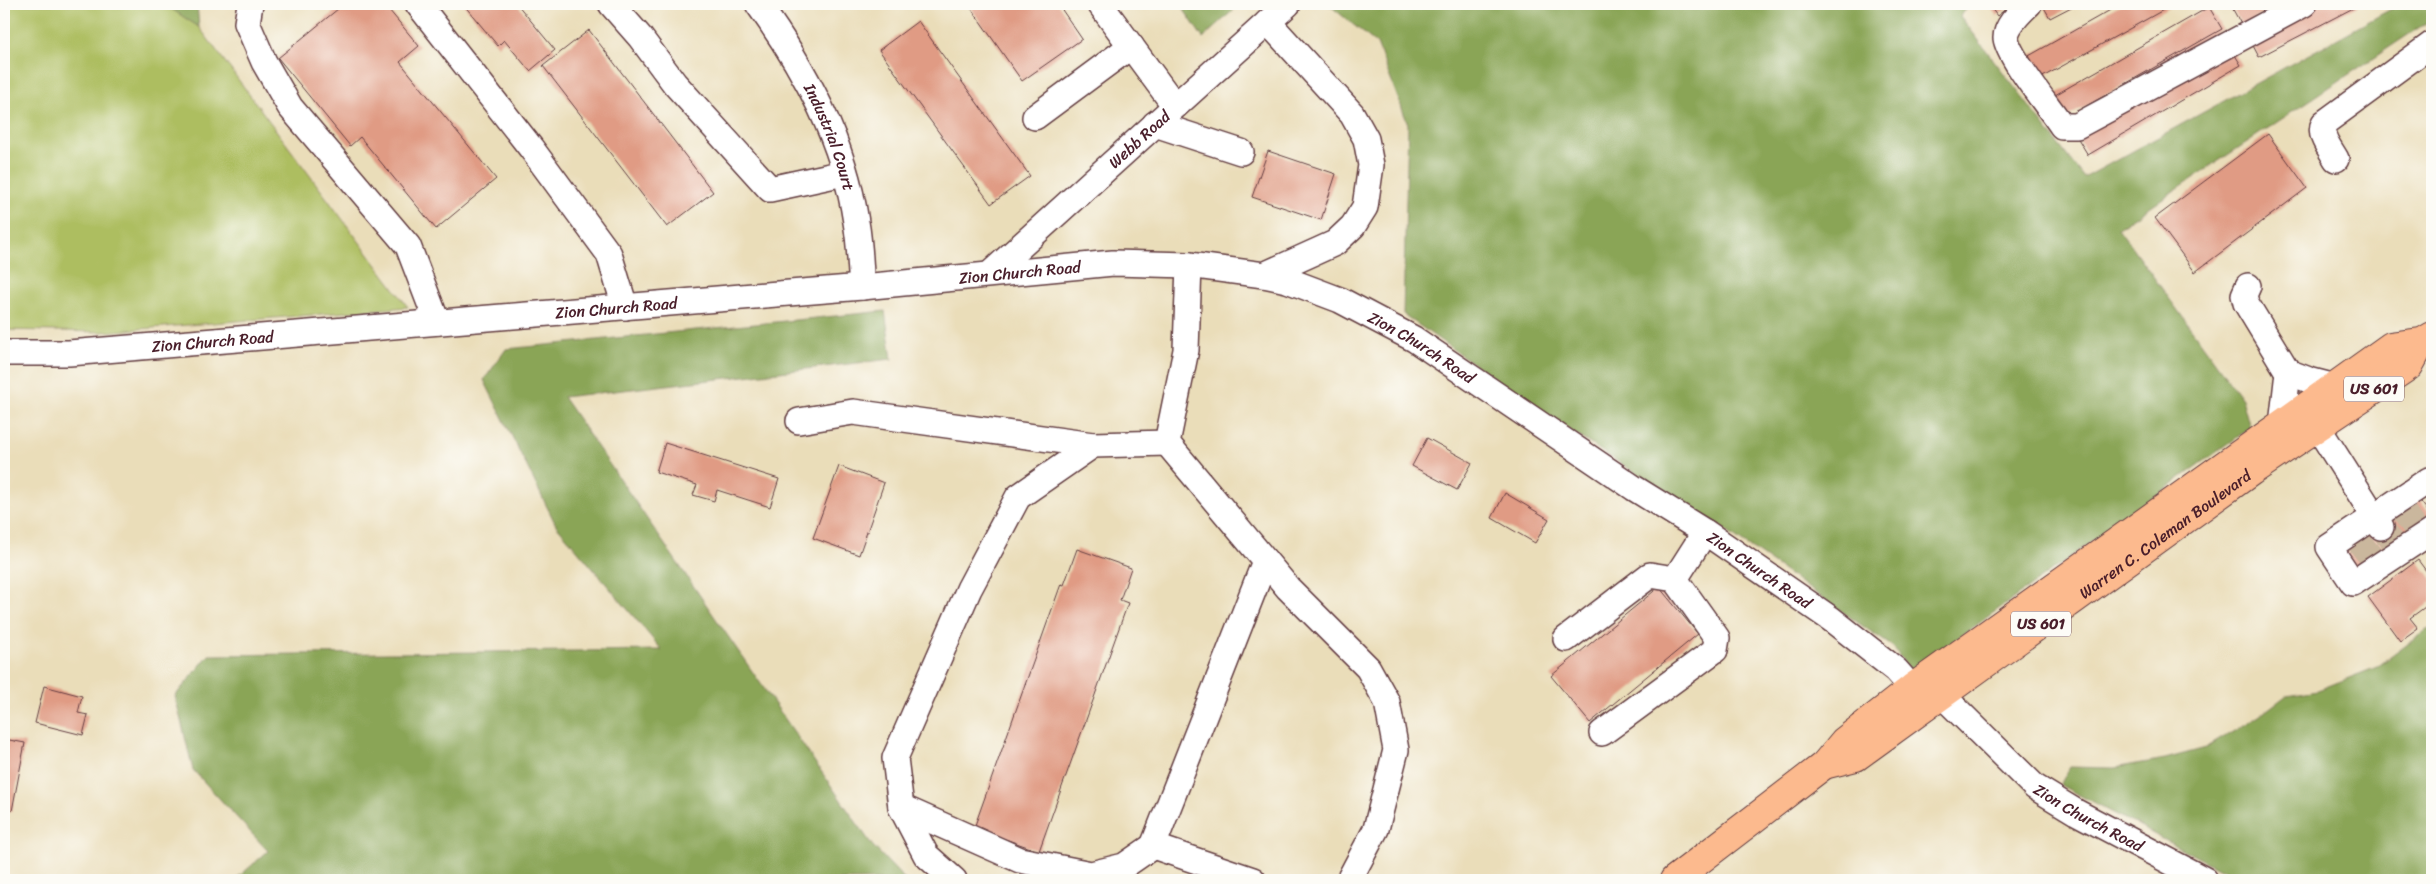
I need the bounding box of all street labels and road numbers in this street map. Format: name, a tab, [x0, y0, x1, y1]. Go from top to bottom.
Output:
street label: Industrial Court	[796, 77, 864, 194]
street label: Webb Road	[1101, 102, 1178, 175]
street label: Zion Church Road	[957, 252, 1083, 292]
street label: Zion Church Road	[554, 288, 680, 327]
street label: Zion Church Road	[1362, 303, 1483, 392]
street label: Zion Church Road	[150, 321, 276, 361]
road number: US 601	[2344, 376, 2404, 402]
street label: Warren C. Coleman Boulevard	[2072, 461, 2259, 606]
street label: Zion Church Road	[1701, 523, 1820, 617]
road number: US 601	[2011, 612, 2071, 636]
street label: Zion Church Road	[2028, 775, 2150, 860]

